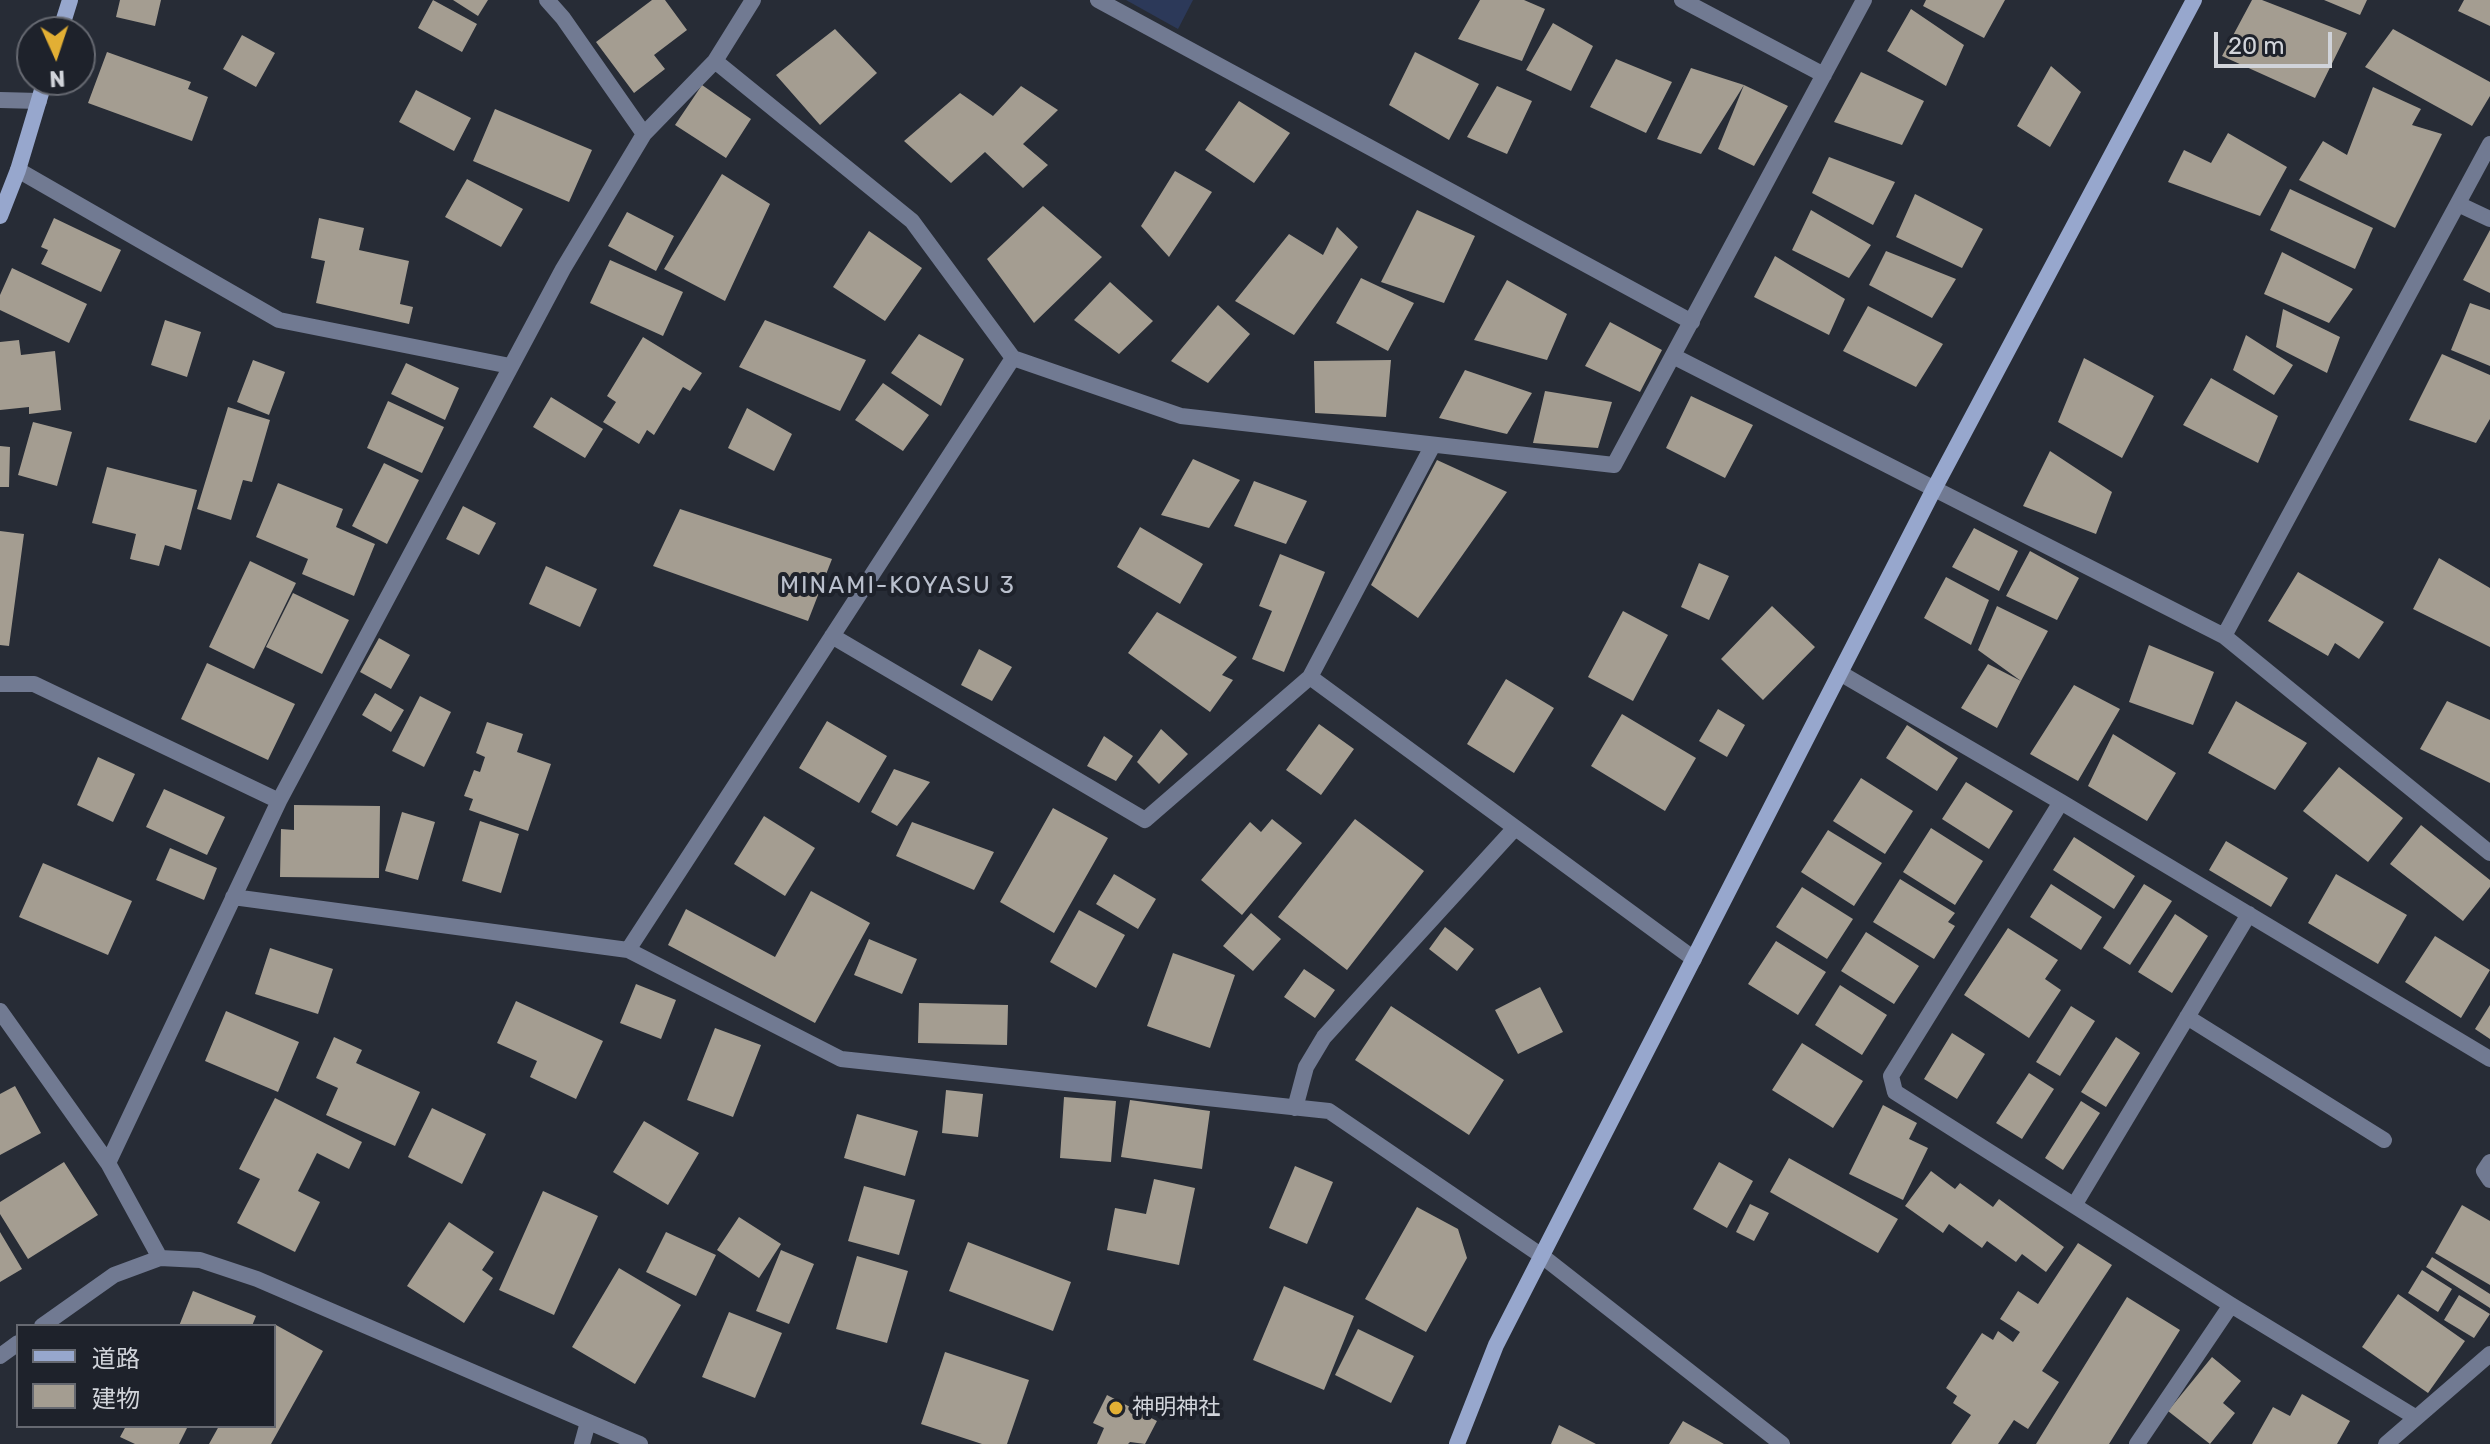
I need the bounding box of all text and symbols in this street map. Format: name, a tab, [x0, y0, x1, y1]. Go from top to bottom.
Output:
north arrow	[16, 16, 96, 96]
scale bar	[2218, 16, 2336, 66]
text: 20 m	[2228, 32, 2285, 60]
text: N	[49, 65, 66, 92]
district label: MINAMI-KOYASU 3	[780, 572, 1016, 600]
legend	[16, 1324, 276, 1428]
text: 道路	[92, 1345, 140, 1373]
text: 建物	[92, 1385, 140, 1413]
place label: 神明神社	[1132, 1395, 1220, 1421]
marker: 神明神社	[1107, 1399, 1125, 1417]

